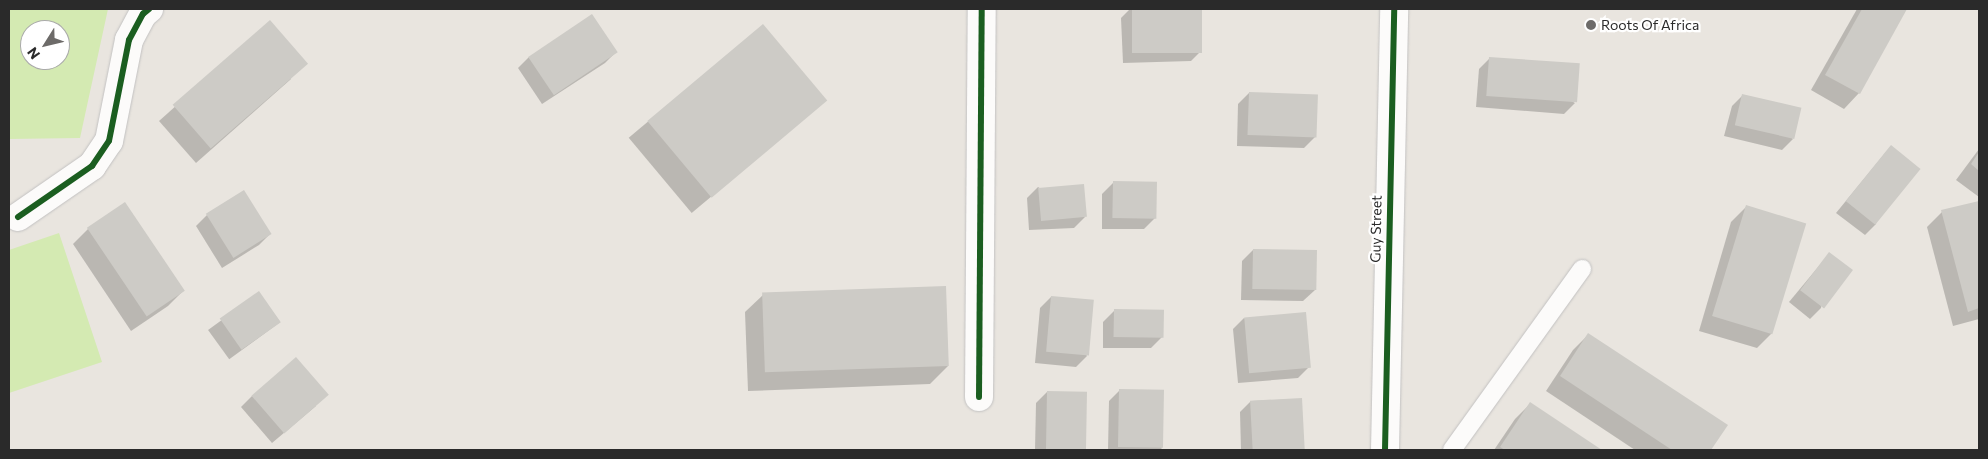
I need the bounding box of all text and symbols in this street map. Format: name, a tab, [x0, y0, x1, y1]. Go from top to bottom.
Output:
place label: Roots Of Africa	[1601, 17, 1699, 33]
marker: Roots Of Africa	[1585, 19, 1597, 31]
north arrow	[20, 20, 70, 70]
text: N	[23, 44, 43, 63]
street label: Guy Street	[1367, 195, 1385, 263]

